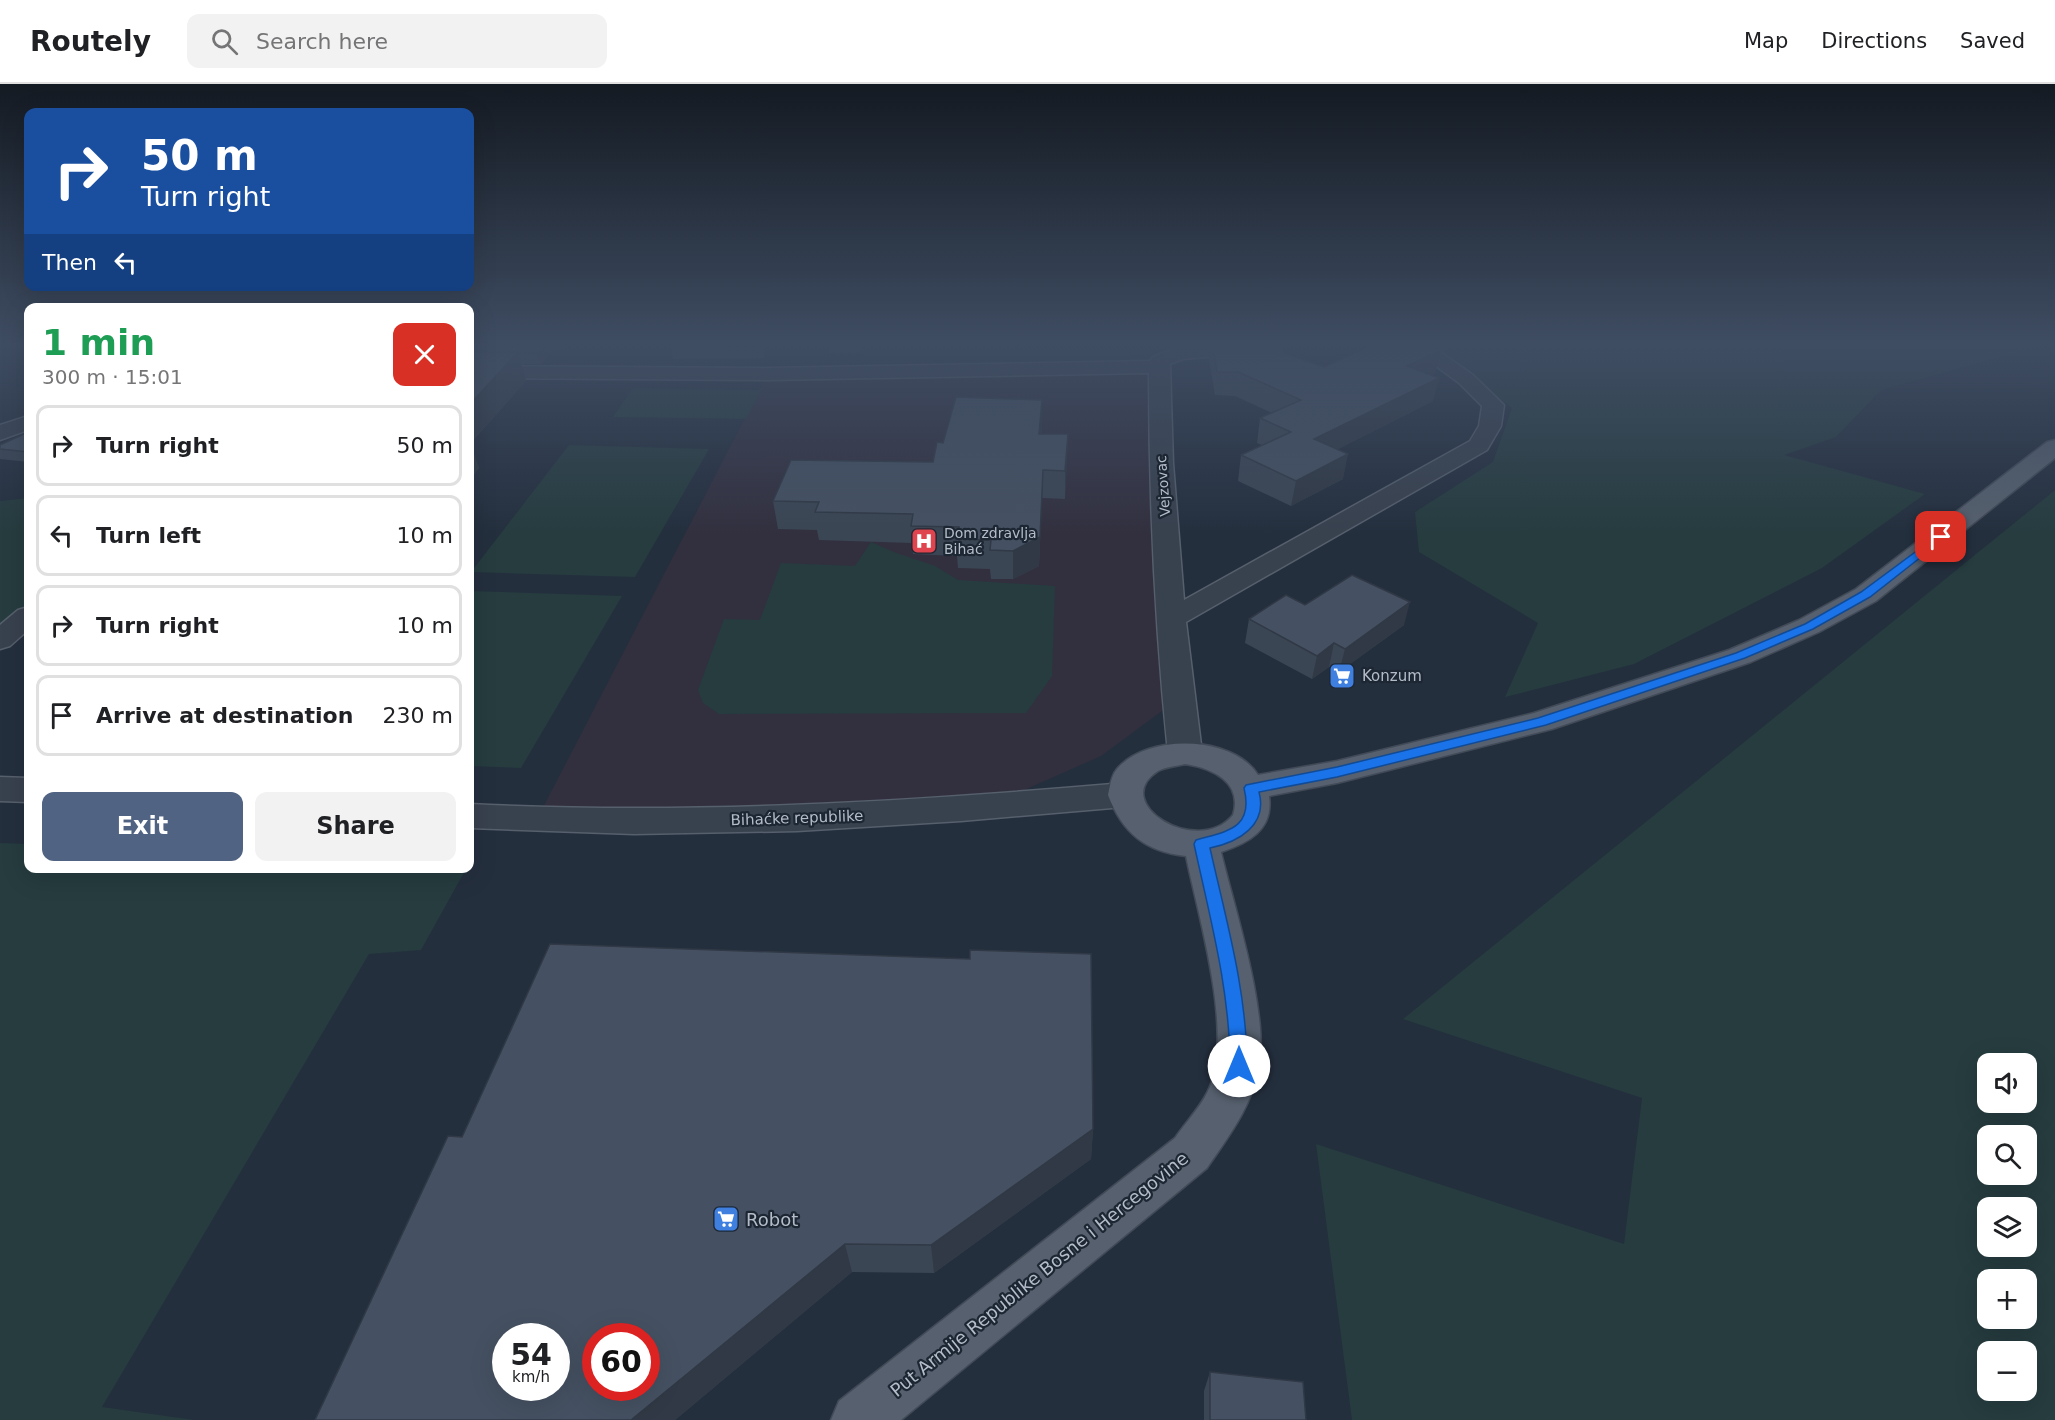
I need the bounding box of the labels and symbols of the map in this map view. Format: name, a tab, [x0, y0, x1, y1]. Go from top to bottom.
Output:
street label: Vejzovac	[1153, 455, 1173, 517]
pin	[1915, 511, 1966, 562]
place label: Dom zdravlja Bihać	[944, 525, 1037, 557]
hospital icon: Dom zdravlja Bihać	[909, 526, 939, 556]
supermarket icon: Konzum	[1327, 661, 1357, 691]
place label: Konzum	[1362, 667, 1422, 685]
street label: Bihaćke republike	[730, 807, 864, 829]
position arrow	[1207, 1034, 1271, 1098]
street label: Put Armije Republike Bosne i Hercegovine	[886, 1147, 1192, 1401]
supermarket icon: Robot	[711, 1204, 741, 1234]
place label: Robot	[746, 1209, 798, 1230]
speed limit sign: 60	[582, 1323, 660, 1401]

